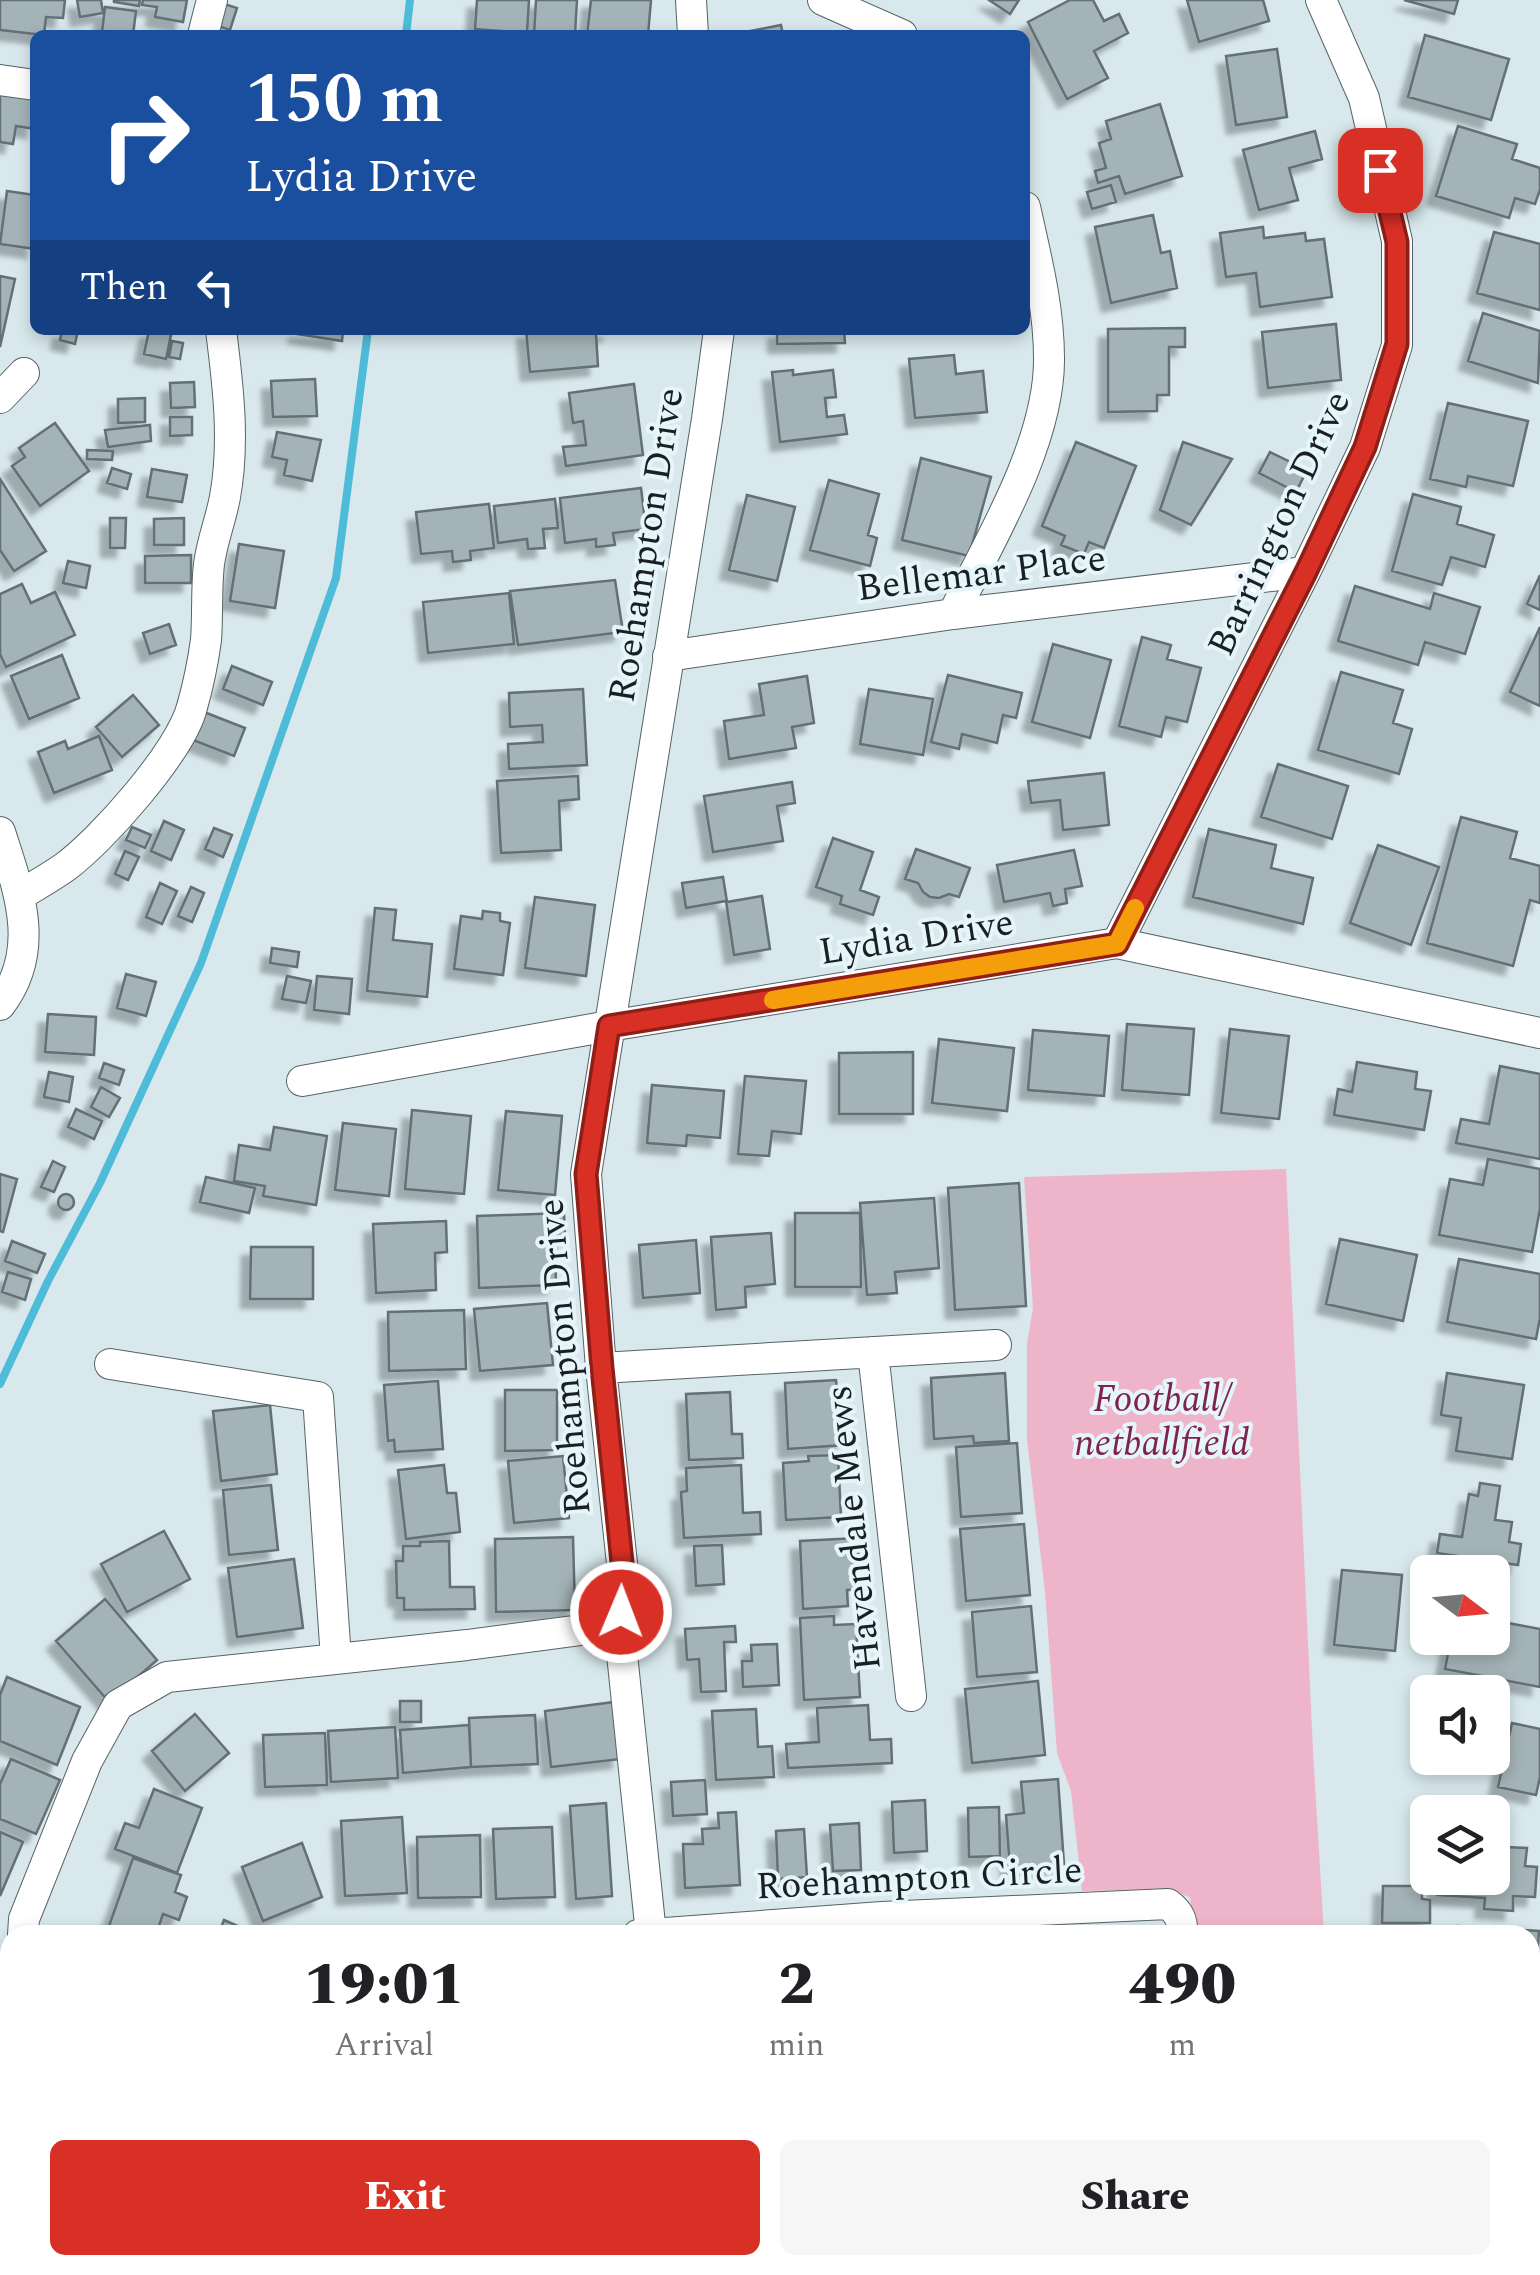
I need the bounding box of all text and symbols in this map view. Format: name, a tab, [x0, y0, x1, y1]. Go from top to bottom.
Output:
text: 150 m	[245, 47, 443, 153]
icon: right	[80, 70, 210, 200]
pin	[1338, 128, 1423, 213]
text: Lydia Drive	[245, 143, 477, 212]
icon: arrive	[1353, 143, 1408, 198]
text: Then	[80, 259, 168, 317]
icon: left	[188, 260, 243, 315]
street label: Barrington Drive	[1193, 382, 1367, 666]
street label: Roehampton Drive	[593, 384, 700, 707]
street label: Bellemar Place	[853, 530, 1109, 618]
street label: Lydia Drive	[815, 894, 1018, 982]
street label: Roehampton Drive	[522, 1196, 608, 1518]
park label: Football/ netballfield	[1074, 1371, 1250, 1473]
street label: Havendale Mews	[810, 1382, 898, 1673]
north arrow	[1410, 1555, 1510, 1655]
map controls	[1410, 1555, 1510, 1895]
position arrow	[569, 1560, 673, 1664]
button: sound	[1410, 1675, 1510, 1775]
button: layers	[1410, 1795, 1510, 1895]
street label: Roehampton Circle	[754, 1841, 1084, 1917]
text: 19:01	[304, 1939, 465, 2031]
text: 2	[778, 1939, 814, 2031]
text: 490	[1128, 1939, 1236, 2031]
text: Arrival	[334, 2021, 434, 2070]
text: min	[768, 2021, 824, 2070]
text: m	[1168, 2021, 1196, 2070]
button: Exit	[50, 2140, 760, 2255]
button: Share	[780, 2140, 1490, 2255]

